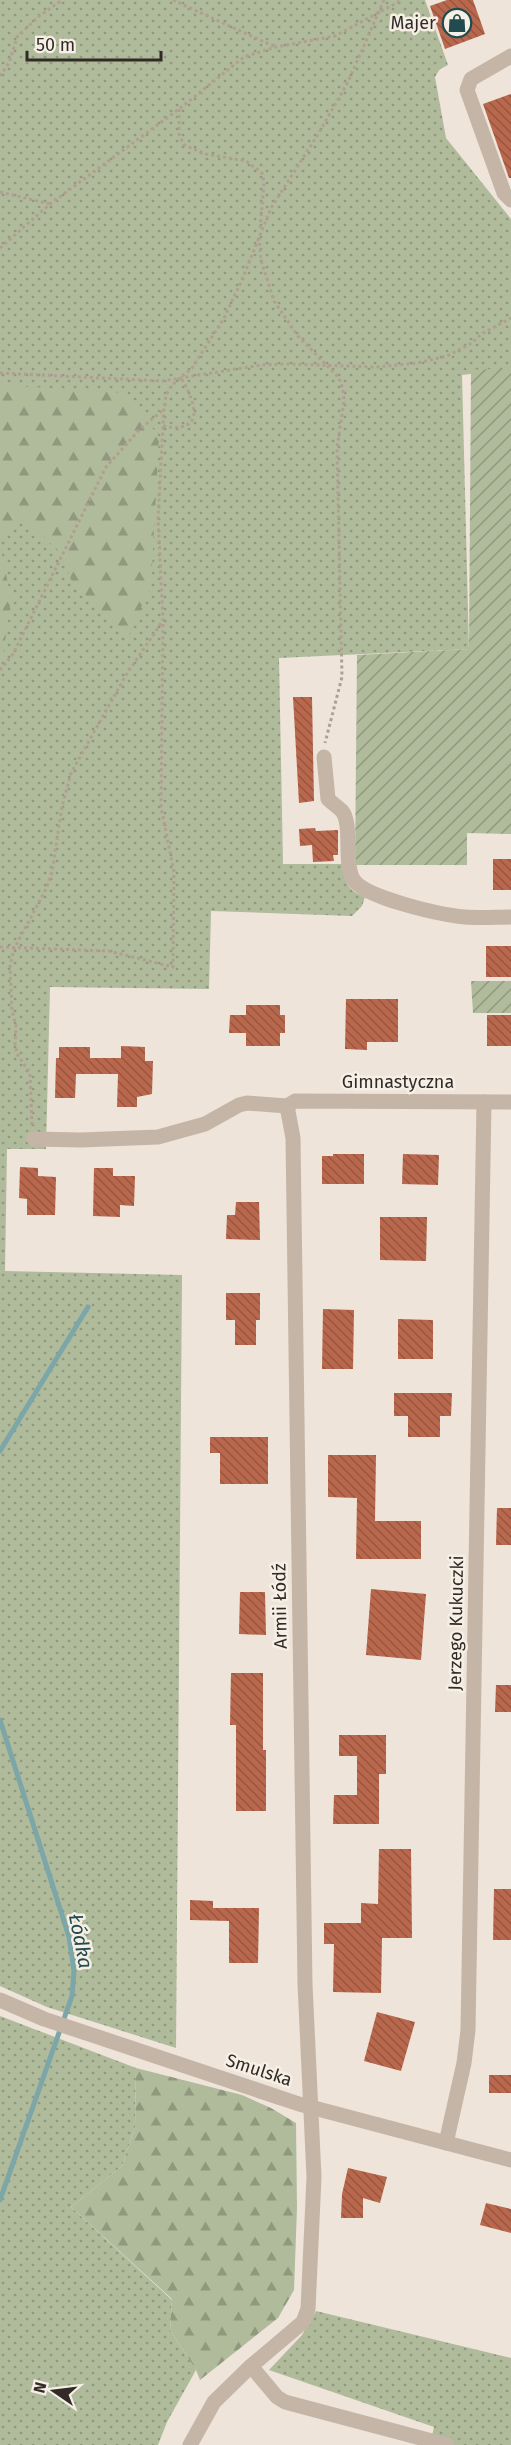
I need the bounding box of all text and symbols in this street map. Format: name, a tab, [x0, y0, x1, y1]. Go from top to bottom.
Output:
shop icon: Majer	[441, 7, 473, 39]
place label: Majer	[391, 12, 436, 34]
scale bar	[27, 24, 160, 62]
text: 50 m	[36, 34, 75, 56]
street label: Gimnastyczna	[342, 1071, 454, 1093]
street label: Jerzego Kukuczki	[444, 1555, 468, 1691]
street label: Armii Łódź	[268, 1563, 292, 1649]
water label: Łódka	[64, 1912, 98, 1970]
street label: Smulska	[223, 2049, 295, 2091]
north arrow	[24, 2361, 84, 2421]
text: N	[29, 2380, 50, 2395]

